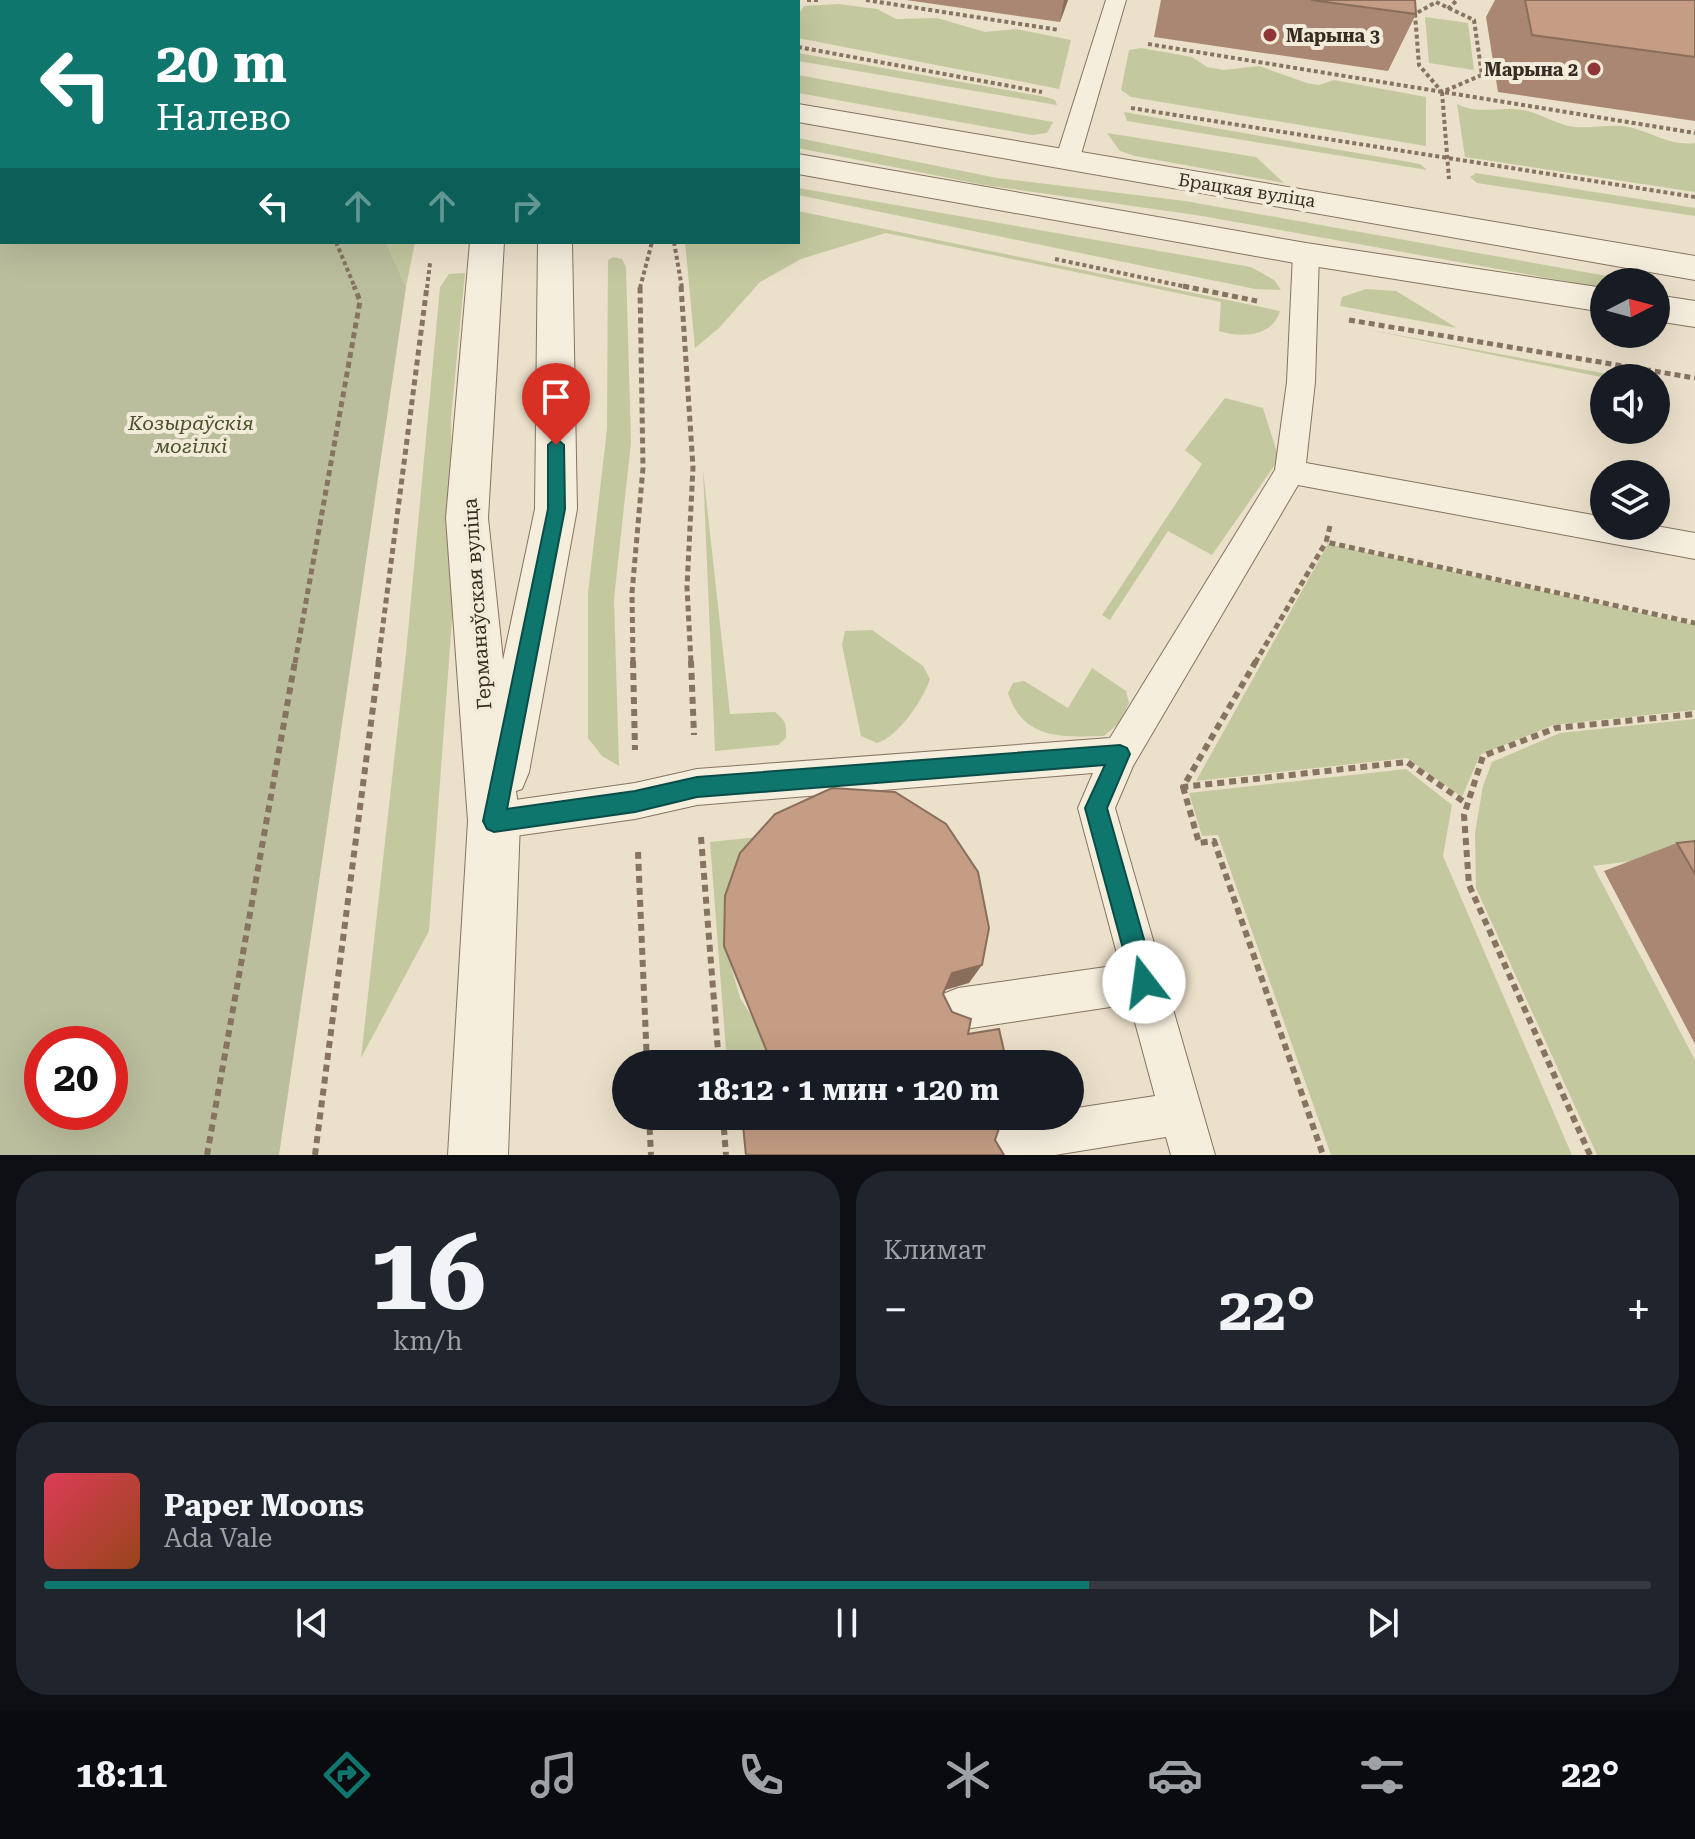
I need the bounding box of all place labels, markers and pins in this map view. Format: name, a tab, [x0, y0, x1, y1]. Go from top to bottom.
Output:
place label: Марына 3	[1286, 25, 1380, 46]
marker: Марына 3	[1261, 26, 1279, 44]
place label: Марына 2	[1484, 59, 1578, 80]
marker: Марына 2	[1585, 60, 1603, 78]
pin	[522, 363, 590, 445]

